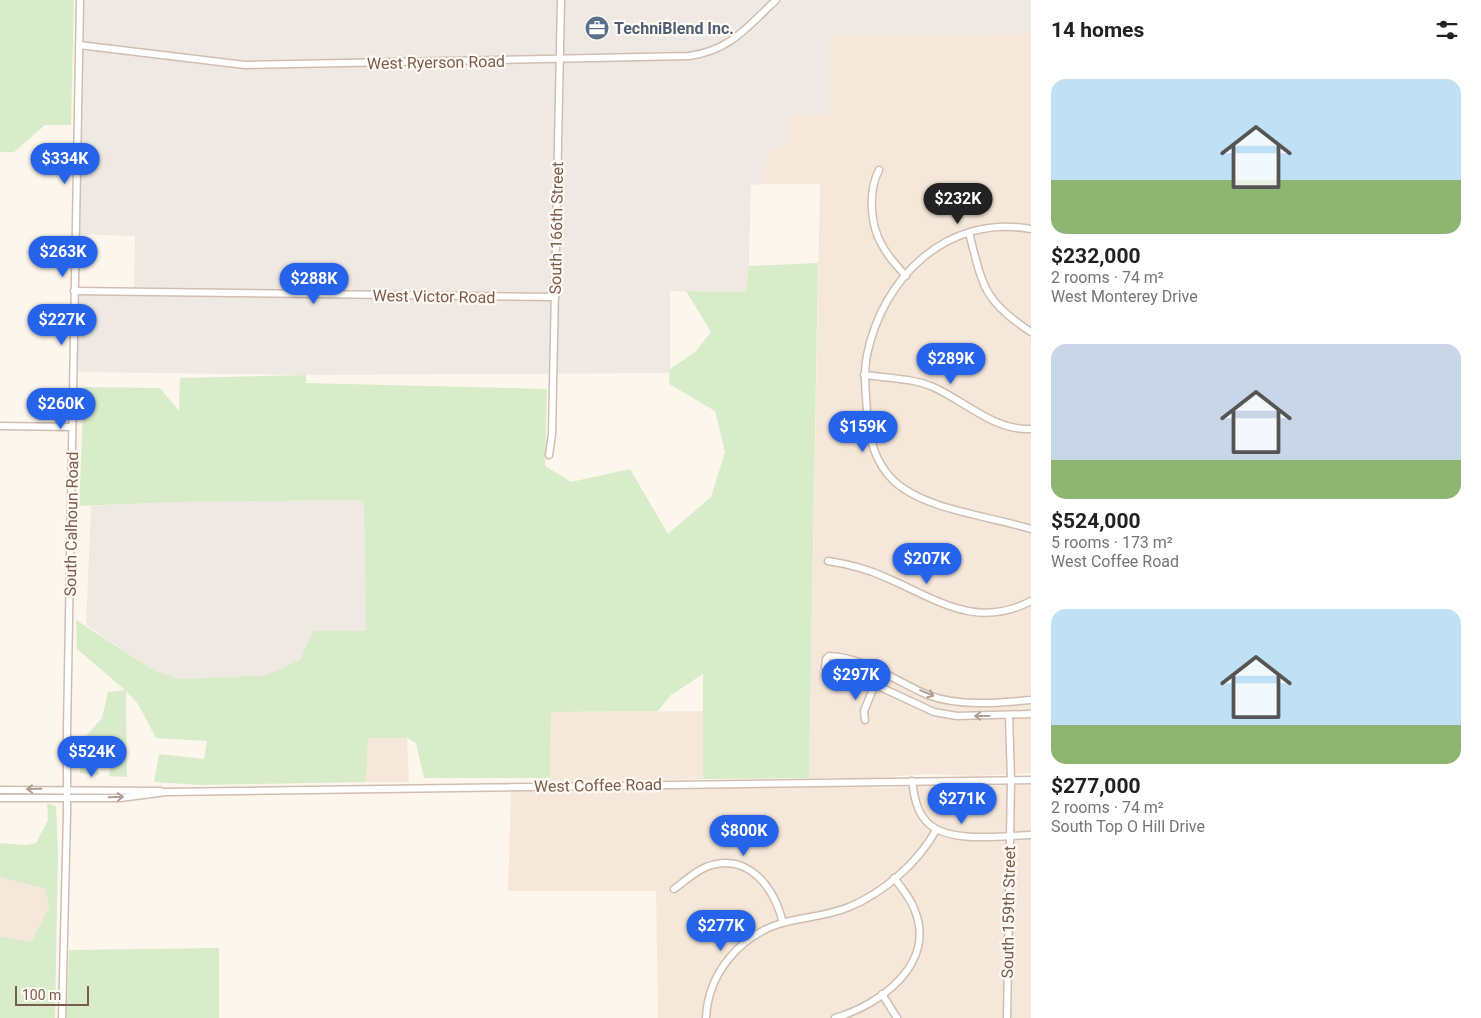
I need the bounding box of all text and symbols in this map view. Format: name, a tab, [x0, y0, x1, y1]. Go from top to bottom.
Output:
office icon: TechniBlend Inc.	[584, 15, 610, 41]
icon: filters	[1433, 16, 1461, 44]
text: 14 homes	[1051, 18, 1144, 42]
place label: TechniBlend Inc.	[614, 19, 734, 38]
street label: West Ryerson Road	[367, 52, 505, 73]
icon: home	[1211, 112, 1301, 202]
pin: $334K	[30, 142, 100, 185]
text: $334K	[42, 149, 88, 168]
street label: South 166th Street	[546, 162, 567, 295]
pin: $232K	[923, 182, 993, 225]
text: $232K	[935, 189, 981, 208]
pin: $263K	[28, 236, 98, 278]
text: $263K	[40, 242, 86, 261]
text: $232,000	[1051, 244, 1141, 268]
pin: $288K	[279, 262, 349, 305]
text: 2 rooms · 74 m²	[1051, 268, 1164, 287]
text: $288K	[291, 269, 337, 288]
street label: West Victor Road	[373, 286, 495, 307]
text: West Monterey Drive	[1051, 287, 1198, 306]
pin: $227K	[27, 304, 97, 346]
text: $227K	[39, 310, 85, 329]
pin: $289K	[916, 342, 986, 385]
text: $289K	[928, 349, 974, 368]
icon: home	[1211, 377, 1301, 467]
pin: $260K	[26, 388, 96, 430]
text: $260K	[38, 394, 84, 413]
pin: $159K	[828, 410, 898, 453]
text: $159K	[840, 417, 886, 436]
street label: South Calhoun Road	[61, 451, 82, 597]
text: $524,000	[1051, 509, 1141, 533]
text: 5 rooms · 173 m²	[1051, 533, 1173, 552]
pin: $207K	[892, 542, 962, 585]
text: $207K	[904, 549, 950, 568]
text: West Coffee Road	[1051, 552, 1179, 571]
icon: home	[1211, 642, 1301, 732]
pin: $297K	[821, 658, 891, 701]
text: $297K	[833, 665, 879, 684]
one-way arrow	[919, 690, 934, 699]
one-way arrow	[975, 711, 991, 721]
pin: $524K	[57, 736, 127, 778]
text: $524K	[69, 742, 115, 761]
text: $277,000	[1051, 774, 1141, 798]
street label: West Coffee Road	[534, 775, 662, 796]
pin: $271K	[927, 782, 997, 825]
one-way arrow	[26, 784, 42, 794]
text: $271K	[939, 789, 985, 808]
one-way arrow	[108, 793, 124, 802]
text: 2 rooms · 74 m²	[1051, 798, 1164, 817]
pin: $800K	[709, 814, 779, 857]
text: South Top O Hill Drive	[1051, 817, 1205, 836]
text: $800K	[721, 821, 767, 840]
street label: South 159th Street	[998, 846, 1019, 979]
pin: $277K	[686, 910, 756, 952]
text: $277K	[698, 916, 744, 935]
scale bar	[15, 983, 89, 1006]
text: 100 m	[22, 987, 61, 1003]

